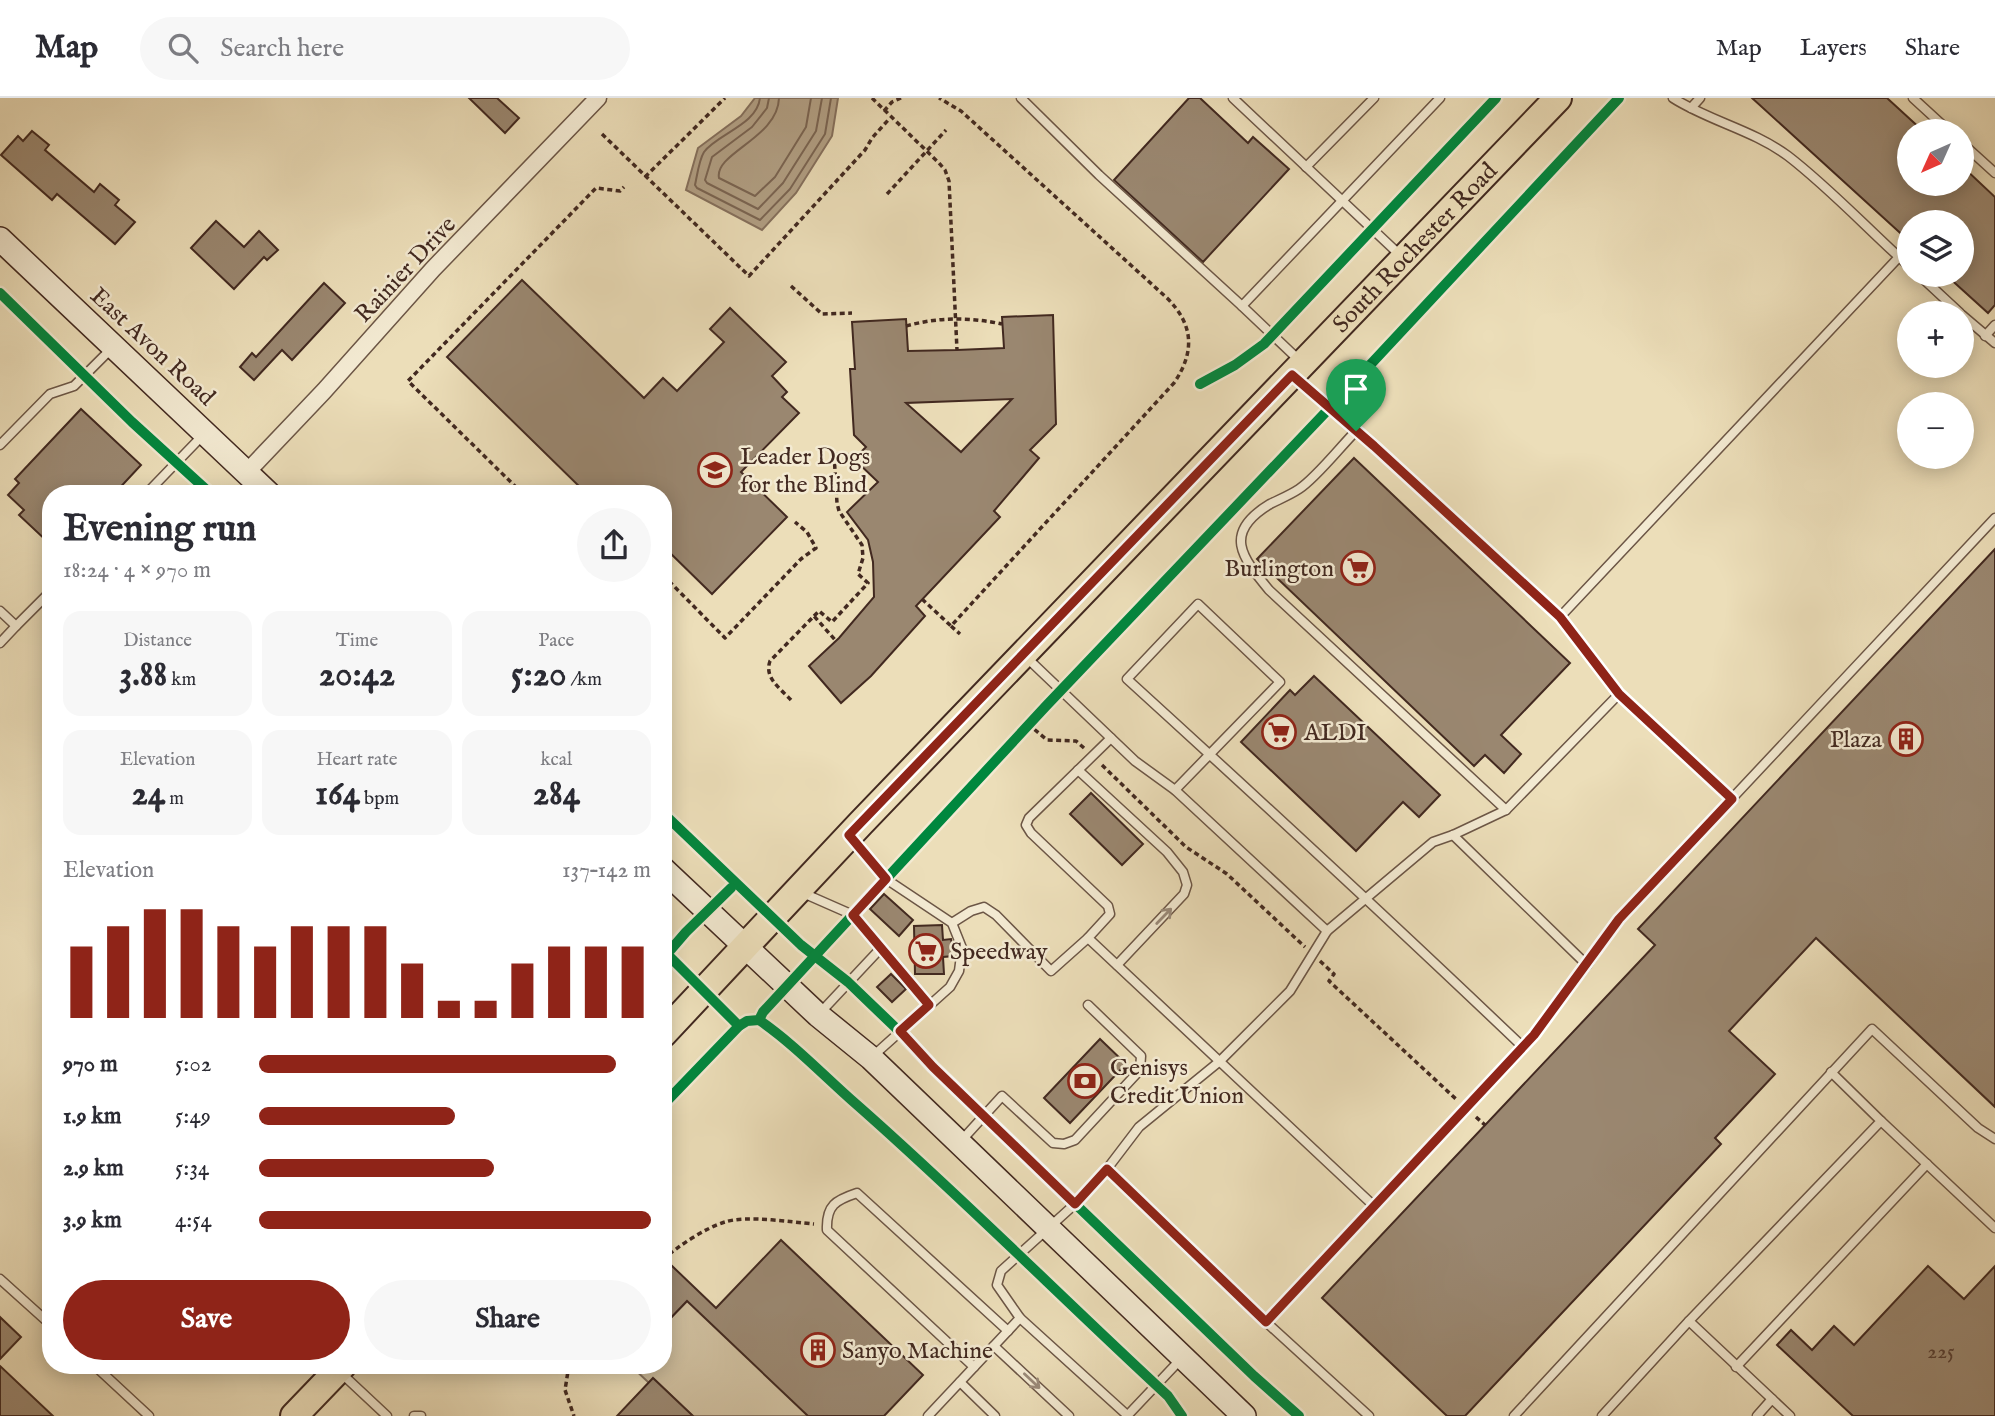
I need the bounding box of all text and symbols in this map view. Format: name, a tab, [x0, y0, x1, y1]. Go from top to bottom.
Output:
search box	[140, 17, 630, 80]
text: Map	[35, 27, 98, 69]
icon: search	[164, 29, 202, 67]
text: Search here	[220, 32, 344, 65]
text: Map	[1716, 33, 1762, 64]
text: Layers	[1800, 33, 1867, 64]
text: Share	[1905, 33, 1960, 64]
north arrow	[1897, 119, 1974, 196]
map controls	[1897, 119, 1974, 469]
street label: South Rochester Road	[1326, 156, 1505, 340]
street label: Rainier Drive	[349, 210, 463, 330]
button: layers	[1897, 210, 1974, 287]
street label: East Avon Road	[83, 281, 221, 413]
button: +	[1897, 301, 1974, 378]
pin	[1326, 359, 1386, 431]
icon: arrive	[1337, 370, 1375, 408]
button: −	[1897, 392, 1974, 469]
place label: Leader Dogs for the Blind	[740, 442, 870, 501]
school or university icon: Leader Dogs for the Blind	[696, 451, 734, 489]
text: Evening run	[63, 506, 257, 554]
button: share	[577, 508, 651, 582]
supermarket icon: Burlington	[1339, 549, 1377, 587]
place label: Burlington	[1224, 554, 1334, 585]
text: 18:24 · 4 × 970 m	[63, 556, 211, 585]
text: Distance	[123, 629, 192, 653]
text: Time	[336, 629, 378, 653]
text: Pace	[538, 629, 574, 653]
text: 3.88	[119, 653, 167, 698]
text: 20:42	[319, 653, 395, 698]
text: 5:20	[511, 653, 566, 698]
text: km	[167, 668, 196, 692]
text: /km	[566, 668, 602, 692]
supermarket icon: ALDI	[1260, 713, 1298, 751]
place label: ALDI	[1303, 718, 1367, 749]
building icon: Plaza	[1887, 720, 1925, 758]
place label: Plaza	[1830, 725, 1883, 756]
text: Elevation	[120, 748, 195, 772]
text: Heart rate	[316, 748, 398, 772]
text: kcal	[540, 748, 572, 772]
text: 24	[131, 772, 165, 817]
text: 164	[315, 772, 360, 817]
text: 284	[533, 772, 580, 817]
text: m	[165, 787, 184, 811]
text: bpm	[360, 787, 399, 811]
text: Elevation	[63, 856, 154, 885]
text: 137–142 m	[562, 856, 651, 885]
one-way arrow	[1155, 908, 1172, 925]
supermarket icon: Speedway	[907, 932, 945, 970]
place label: Speedway	[950, 937, 1048, 968]
text: 970 m	[63, 1050, 118, 1079]
text: 5:02	[175, 1050, 212, 1079]
place label: Genisys Credit Union	[1110, 1053, 1244, 1112]
bank icon: Genisys Credit Union	[1066, 1062, 1104, 1100]
text: 1.9 km	[63, 1102, 122, 1131]
text: 5:49	[175, 1102, 211, 1131]
text: 2.9 km	[63, 1154, 124, 1183]
text: 5:34	[175, 1154, 209, 1183]
text: 3.9 km	[63, 1206, 122, 1235]
text: 4:54	[175, 1206, 212, 1235]
button: Save	[63, 1280, 350, 1360]
button: Share	[364, 1280, 651, 1360]
building icon: Sanyo Machine	[799, 1331, 837, 1369]
place label: Sanyo Machine	[842, 1336, 993, 1367]
house number: 225	[1927, 1339, 1955, 1366]
one-way arrow	[1023, 1373, 1041, 1389]

